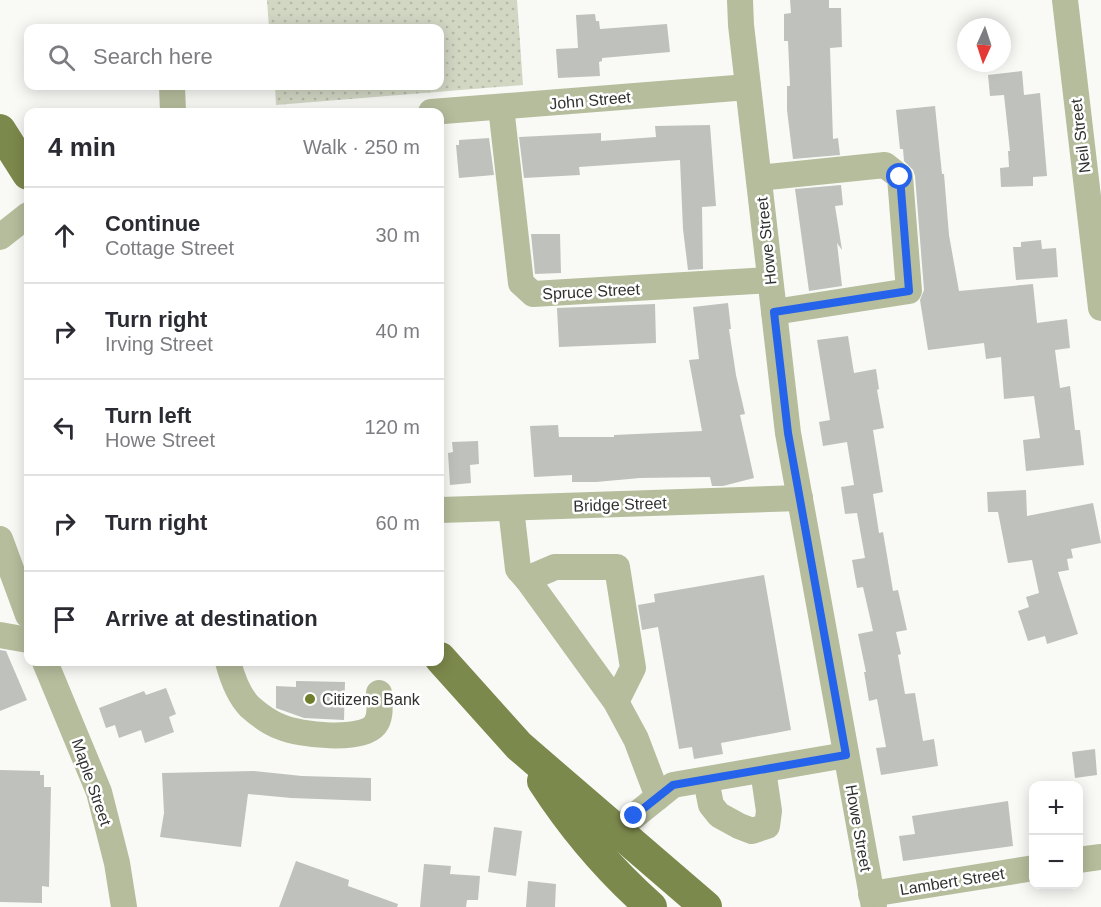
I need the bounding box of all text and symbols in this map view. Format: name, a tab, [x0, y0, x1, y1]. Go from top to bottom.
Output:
north arrow	[957, 18, 1011, 72]
search box	[24, 24, 444, 90]
icon: search	[45, 41, 78, 74]
text: Search here	[93, 44, 213, 69]
street label: John Street	[549, 88, 632, 113]
street label: Neil Street	[1067, 97, 1093, 174]
text: 4 min	[48, 132, 116, 162]
text: Walk · 250 m	[303, 136, 420, 158]
route start	[886, 163, 912, 189]
street label: Howe Street	[753, 196, 780, 286]
text: Continue	[105, 211, 200, 236]
icon: ahead	[48, 219, 81, 252]
text: 30 m	[376, 224, 420, 246]
text: Cottage Street	[105, 237, 234, 259]
street label: Spruce Street	[542, 280, 641, 303]
text: Turn right	[105, 307, 207, 332]
icon: right	[48, 315, 81, 348]
text: 40 m	[376, 320, 420, 342]
text: Irving Street	[105, 333, 213, 355]
text: Turn left	[105, 403, 191, 428]
icon: left	[48, 411, 81, 444]
text: 120 m	[364, 416, 420, 438]
text: Howe Street	[105, 429, 215, 451]
street label: Bridge Street	[573, 494, 668, 515]
icon: right	[48, 507, 81, 540]
text: Turn right	[105, 510, 207, 535]
text: 60 m	[376, 512, 420, 534]
icon: arrive	[48, 603, 81, 636]
text: Arrive at destination	[105, 606, 318, 631]
place label: Citizens Bank	[322, 691, 421, 708]
marker: Citizens Bank	[303, 692, 317, 706]
street label: Maple Street	[69, 737, 115, 828]
map controls	[1029, 781, 1083, 889]
button: +	[1029, 781, 1083, 835]
street label: Howe Street	[842, 783, 875, 873]
route end	[620, 802, 646, 828]
button: −	[1029, 835, 1083, 889]
street label: Lambert Street	[898, 865, 1006, 898]

